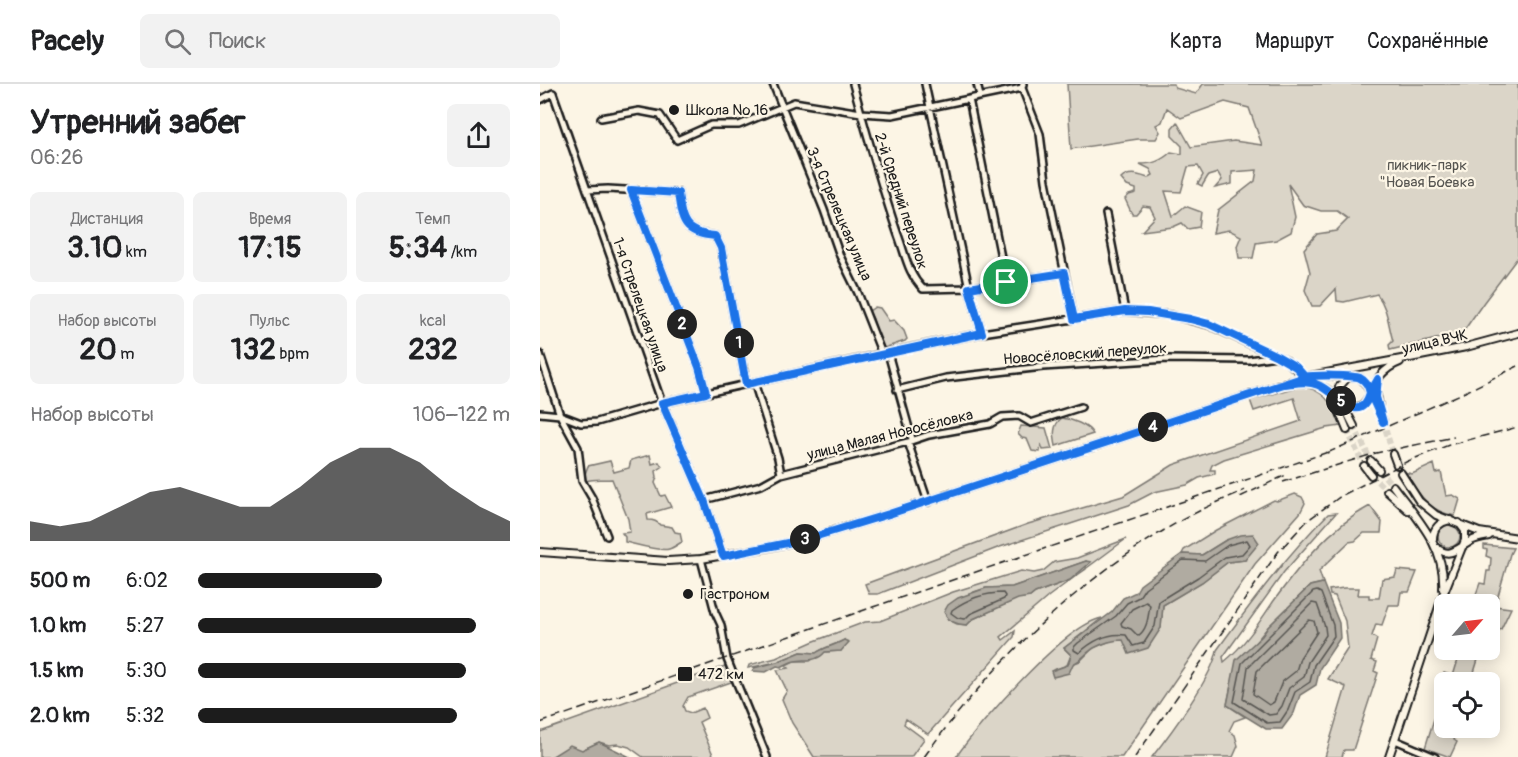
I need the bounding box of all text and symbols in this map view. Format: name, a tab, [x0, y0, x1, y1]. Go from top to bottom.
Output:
search box	[140, 14, 560, 68]
text: Pacely	[30, 24, 104, 59]
icon: search	[161, 25, 194, 58]
text: Поиск	[209, 27, 266, 55]
text: Карта	[1170, 28, 1222, 55]
text: Маршрут	[1255, 28, 1334, 55]
text: Сохранённые	[1367, 28, 1488, 55]
place label: Школа № 16	[686, 101, 768, 120]
text: Утренний забег	[30, 102, 246, 143]
marker: Школа № 16	[667, 103, 681, 117]
button: share	[447, 104, 510, 167]
street label: 2-й Средний переулок	[870, 130, 932, 272]
street label: 3-я Стрелецкая улица	[802, 144, 876, 284]
text: 06:26	[30, 145, 83, 170]
park label: пикник-парк "Новая Боевка	[1380, 156, 1474, 192]
text: Дистанция	[71, 209, 143, 229]
text: Время	[249, 209, 291, 229]
text: Темп	[415, 209, 451, 229]
text: 3.10	[67, 229, 123, 266]
text: 17:15	[238, 229, 302, 266]
text: 5:34	[389, 229, 447, 266]
street label: 1-я Стрелецкая улица	[608, 235, 672, 375]
text: km	[123, 242, 147, 262]
text: /km	[447, 242, 477, 262]
pin	[980, 256, 1031, 307]
icon: arrive	[989, 265, 1022, 298]
pin: 2	[667, 309, 697, 339]
text: Набор высоты	[57, 311, 157, 331]
text: Пульс	[250, 311, 290, 331]
text: kcal	[420, 311, 446, 331]
text: 2	[678, 314, 686, 334]
street label: улица ВЧК	[1399, 325, 1470, 359]
pin: 1	[724, 328, 754, 358]
text: 20	[80, 331, 117, 368]
text: 132	[231, 331, 276, 368]
text: 232	[408, 331, 458, 368]
text: 1	[736, 333, 742, 353]
street label: Новосёловский переулок	[1002, 339, 1168, 369]
text: m	[117, 344, 134, 364]
text: bpm	[276, 344, 309, 364]
pin: 5	[1326, 386, 1356, 416]
text: 5	[1337, 391, 1345, 411]
text: Набор высоты	[30, 402, 154, 427]
text: 106–122 m	[413, 402, 510, 427]
street label: улица Малая Новосёловка	[804, 405, 975, 465]
pin: 4	[1138, 412, 1168, 442]
text: 4	[1148, 417, 1158, 437]
pin: 3	[790, 524, 820, 554]
text: 3	[801, 529, 809, 549]
text: 500 m	[30, 568, 90, 593]
text: 6:02	[126, 568, 168, 593]
place label: Гастроном	[700, 585, 770, 604]
marker: Гастроном	[681, 587, 695, 601]
north arrow	[1434, 594, 1500, 660]
map controls	[1434, 594, 1500, 738]
text: 1.0 km	[30, 613, 86, 638]
text: 5:27	[126, 613, 164, 638]
text: 1.5 km	[30, 658, 83, 683]
text: 5:30	[126, 658, 167, 683]
marker: 472 км	[676, 665, 694, 683]
place label: 472 км	[698, 665, 744, 684]
button: locate	[1434, 672, 1500, 738]
text: 2.0 km	[30, 703, 90, 728]
text: 5:32	[126, 703, 165, 728]

